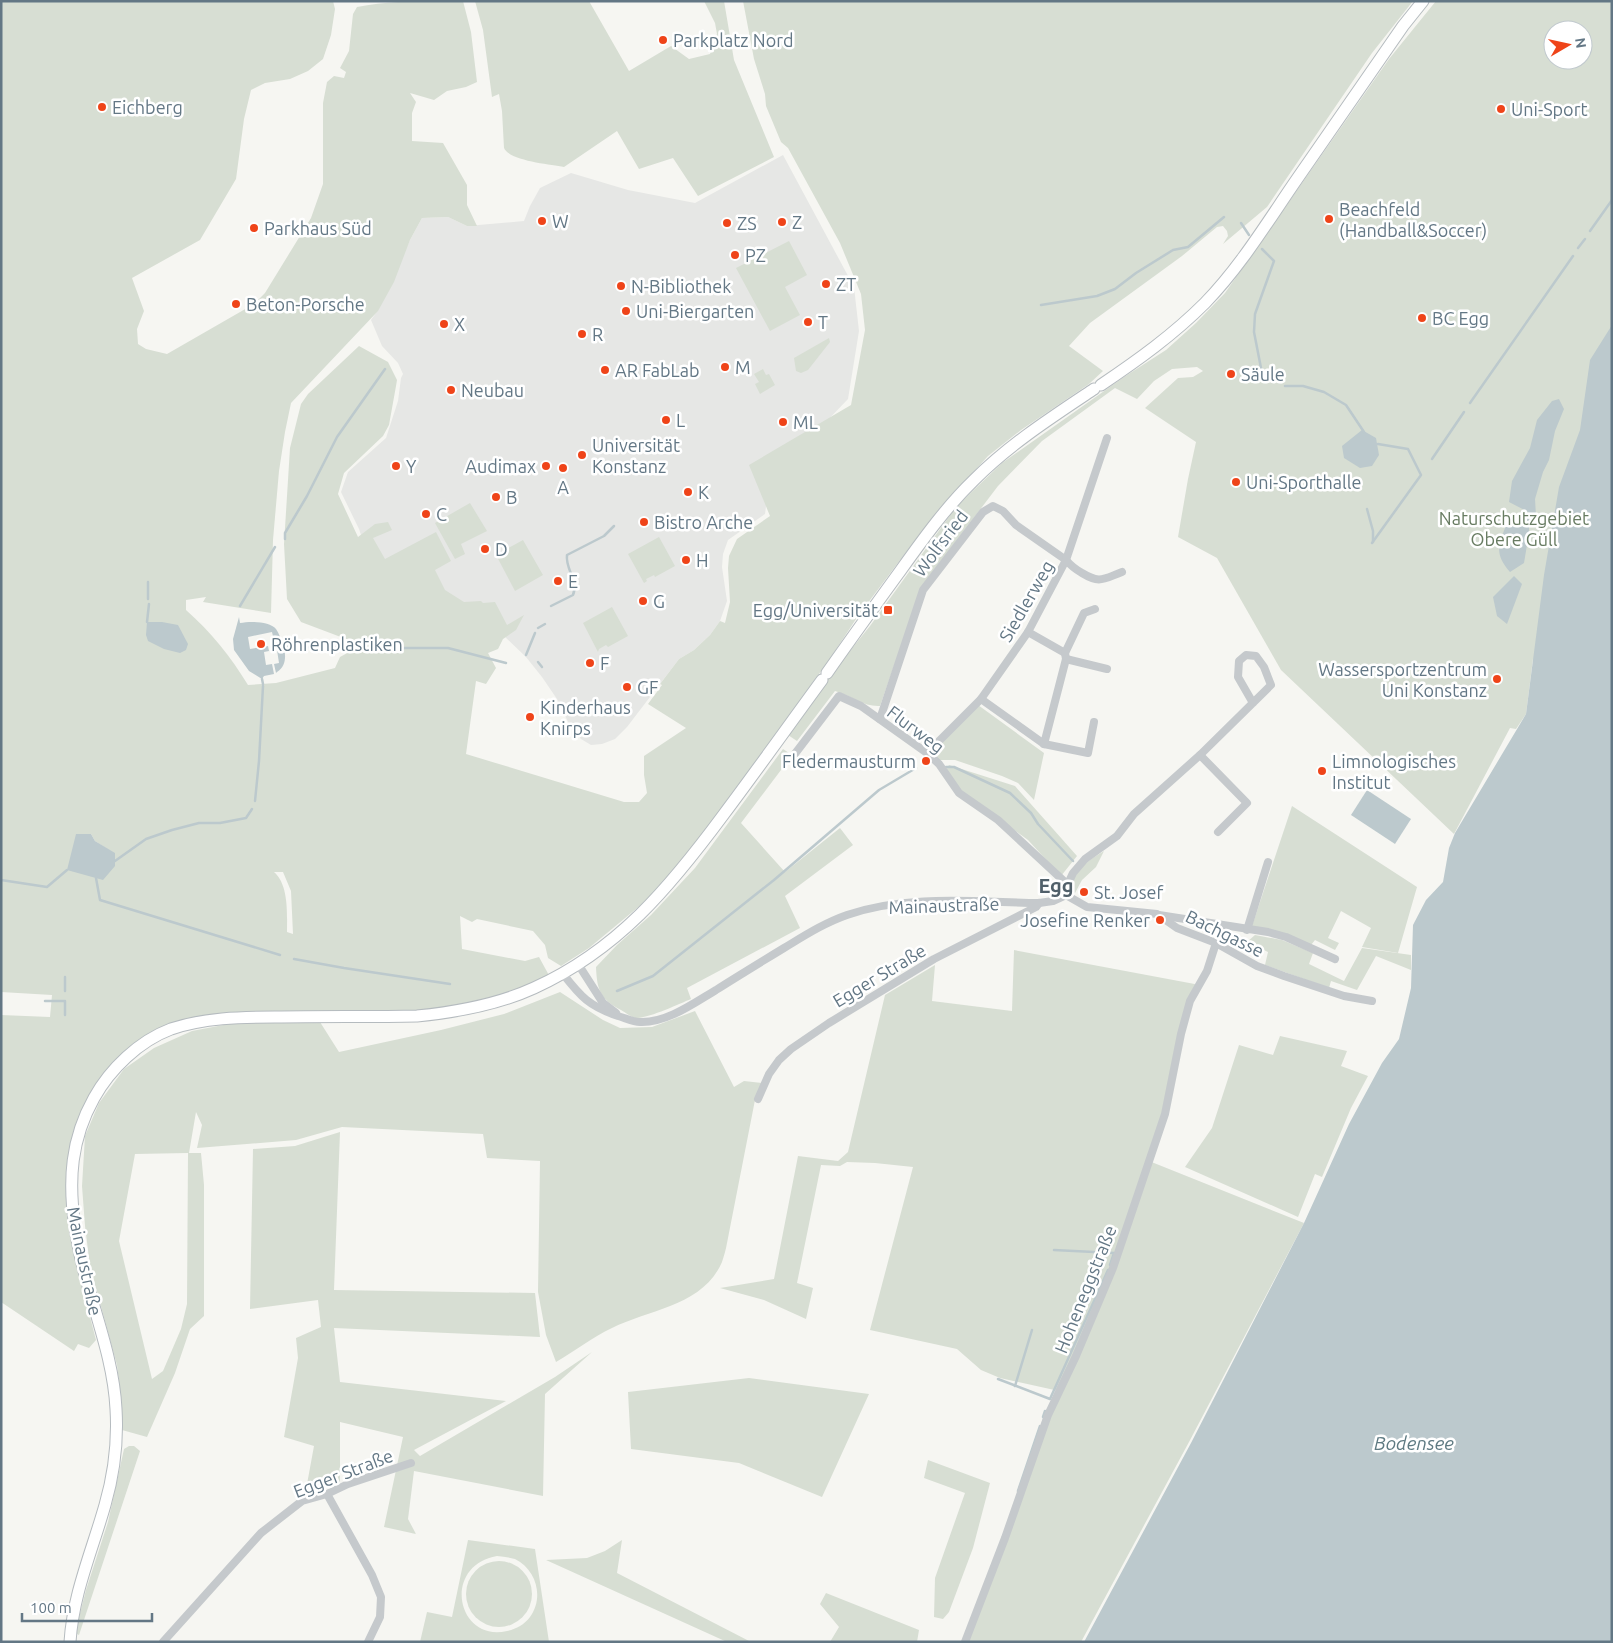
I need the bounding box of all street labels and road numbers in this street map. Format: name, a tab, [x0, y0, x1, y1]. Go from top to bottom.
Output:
street label: Wolfsried	[909, 506, 971, 580]
street label: Siedlerweg	[995, 557, 1057, 645]
street label: Flurweg	[884, 701, 948, 757]
street label: Mainaustraße	[888, 893, 1000, 917]
street label: Bachgasse	[1183, 905, 1267, 961]
street label: Egger Straße	[829, 939, 929, 1011]
street label: Mainaustraße	[64, 1205, 106, 1317]
street label: Hoheneggstraße	[1050, 1222, 1120, 1356]
street label: Egger Straße	[290, 1445, 396, 1501]

